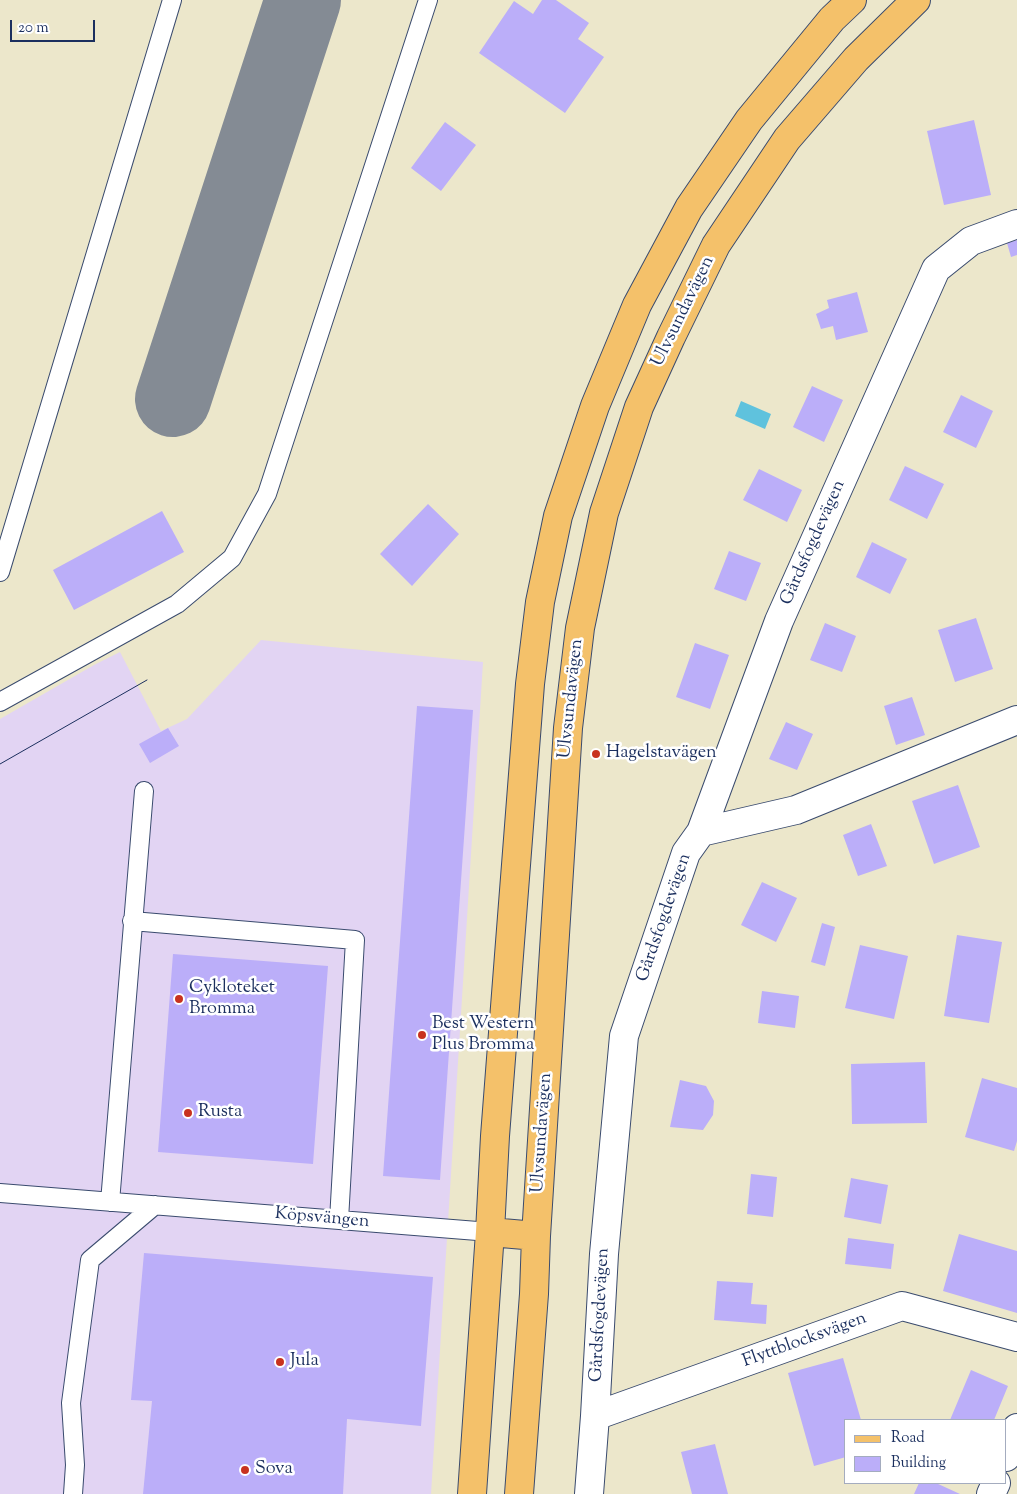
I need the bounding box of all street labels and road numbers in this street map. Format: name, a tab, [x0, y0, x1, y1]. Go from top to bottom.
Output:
street label: Ulvsundavägen	[648, 253, 720, 371]
street label: Gårdsfogdevägen	[777, 477, 851, 609]
street label: Ulvsundavägen	[555, 638, 589, 760]
street label: Gårdsfogdevägen	[633, 851, 697, 985]
street label: Ulvsundavägen	[528, 1072, 558, 1194]
street label: Köpsvängen	[274, 1204, 370, 1234]
street label: Gårdsfogdevägen	[587, 1247, 615, 1383]
street label: Flyttblocksvägen	[740, 1309, 870, 1373]

